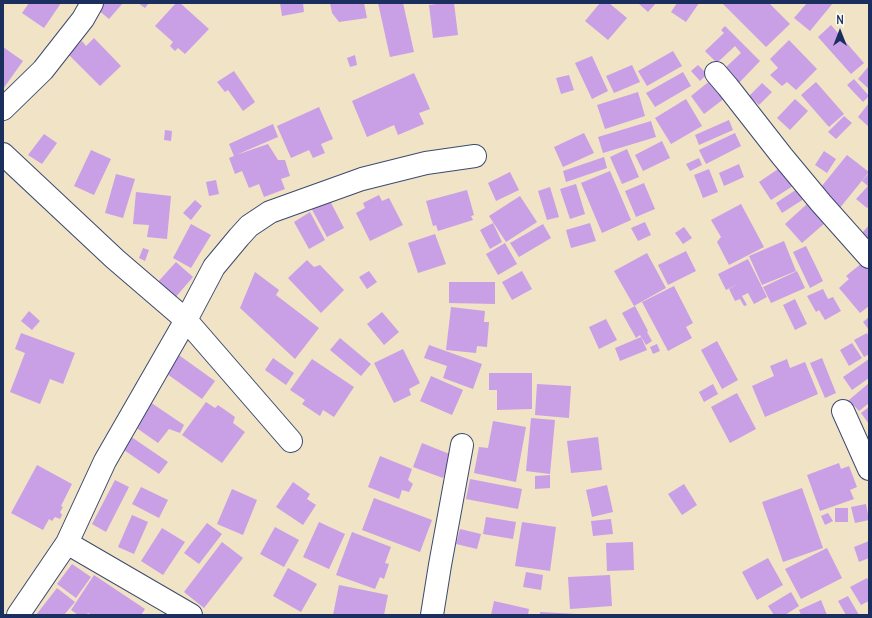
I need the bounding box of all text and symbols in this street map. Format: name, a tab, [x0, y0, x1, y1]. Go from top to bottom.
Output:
north arrow	[820, 12, 860, 52]
text: N	[836, 13, 844, 27]

